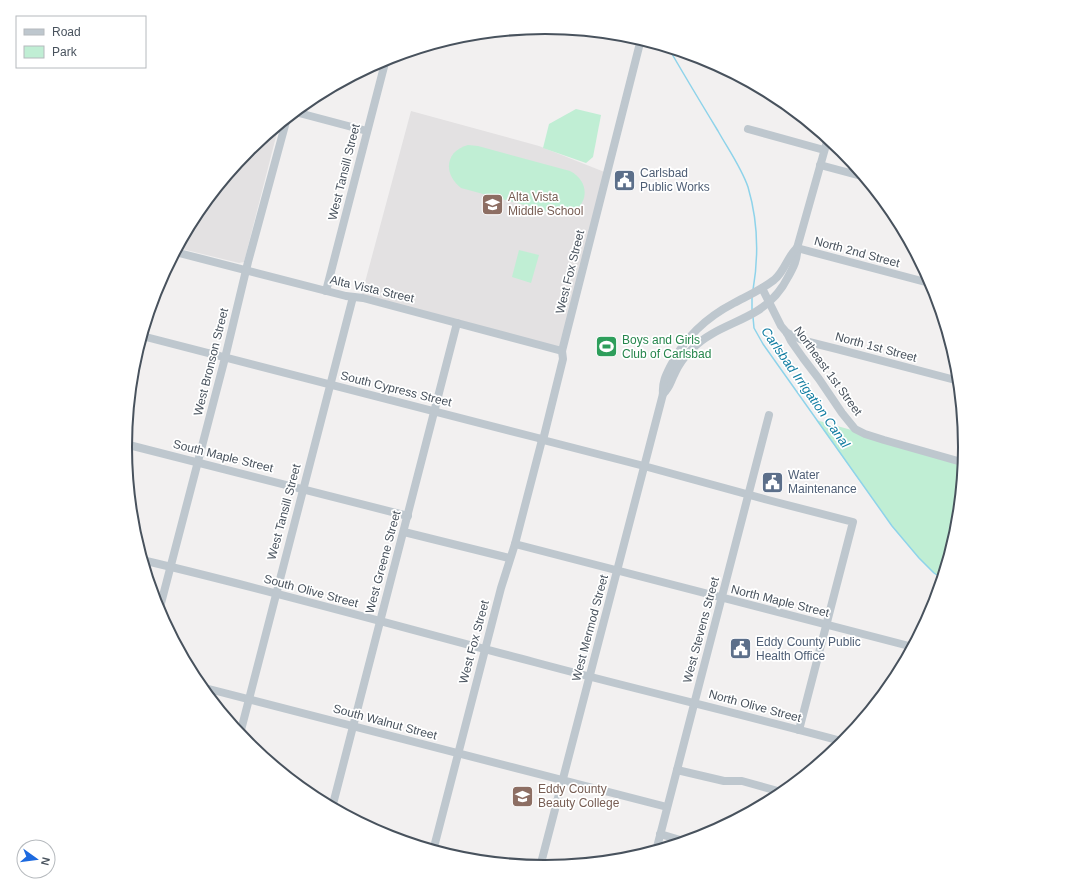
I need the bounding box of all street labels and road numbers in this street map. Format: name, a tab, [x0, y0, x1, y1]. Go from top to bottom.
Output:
street label: West Tansill Street	[325, 122, 363, 222]
street label: West Fox Street	[553, 228, 587, 315]
street label: North 2nd Street	[813, 234, 902, 270]
street label: Alta Vista Street	[329, 273, 416, 306]
street label: West Bronson Street	[191, 306, 231, 417]
street label: Northeast 1st Street	[791, 324, 865, 419]
street label: North 1st Street	[834, 329, 919, 365]
street label: South Cypress Street	[339, 368, 454, 410]
street label: South Maple Street	[171, 437, 275, 475]
street label: West Tansill Street	[264, 462, 304, 562]
street label: West Greene Street	[363, 508, 404, 615]
street label: South Olive Street	[262, 572, 360, 611]
street label: West Mermod Street	[569, 573, 611, 683]
street label: West Stevens Street	[680, 575, 722, 685]
street label: North Maple Street	[729, 582, 831, 620]
street label: West Fox Street	[456, 598, 492, 685]
street label: North Olive Street	[707, 687, 804, 725]
street label: South Walnut Street	[332, 701, 439, 743]

